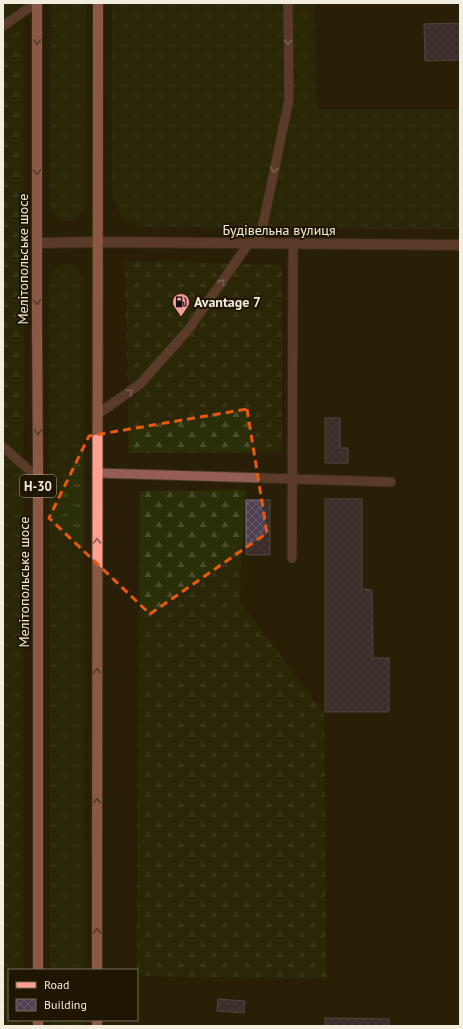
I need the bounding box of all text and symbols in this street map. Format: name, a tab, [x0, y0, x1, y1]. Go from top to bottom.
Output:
one-way arrow	[33, 39, 41, 45]
one-way arrow	[284, 39, 292, 45]
one-way arrow	[271, 167, 279, 174]
one-way arrow	[33, 169, 41, 175]
street label: Мелітопольське шосе	[14, 194, 32, 324]
street label: Будівельна вулиця	[222, 221, 336, 239]
one-way arrow	[217, 279, 225, 286]
fuel station icon: Avantage 7	[171, 292, 191, 317]
place label: Avantage 7	[194, 293, 261, 311]
one-way arrow	[33, 299, 41, 305]
one-way arrow	[125, 390, 132, 397]
one-way arrow	[34, 429, 42, 435]
road number: Н-30	[20, 475, 56, 497]
street label: Мелітопольське шосе	[15, 517, 33, 647]
one-way arrow	[93, 538, 101, 544]
one-way arrow	[93, 668, 101, 674]
one-way arrow	[93, 798, 101, 804]
one-way arrow	[93, 928, 101, 934]
legend	[8, 969, 138, 1021]
text: Road	[44, 977, 69, 992]
text: Building	[44, 997, 87, 1012]

